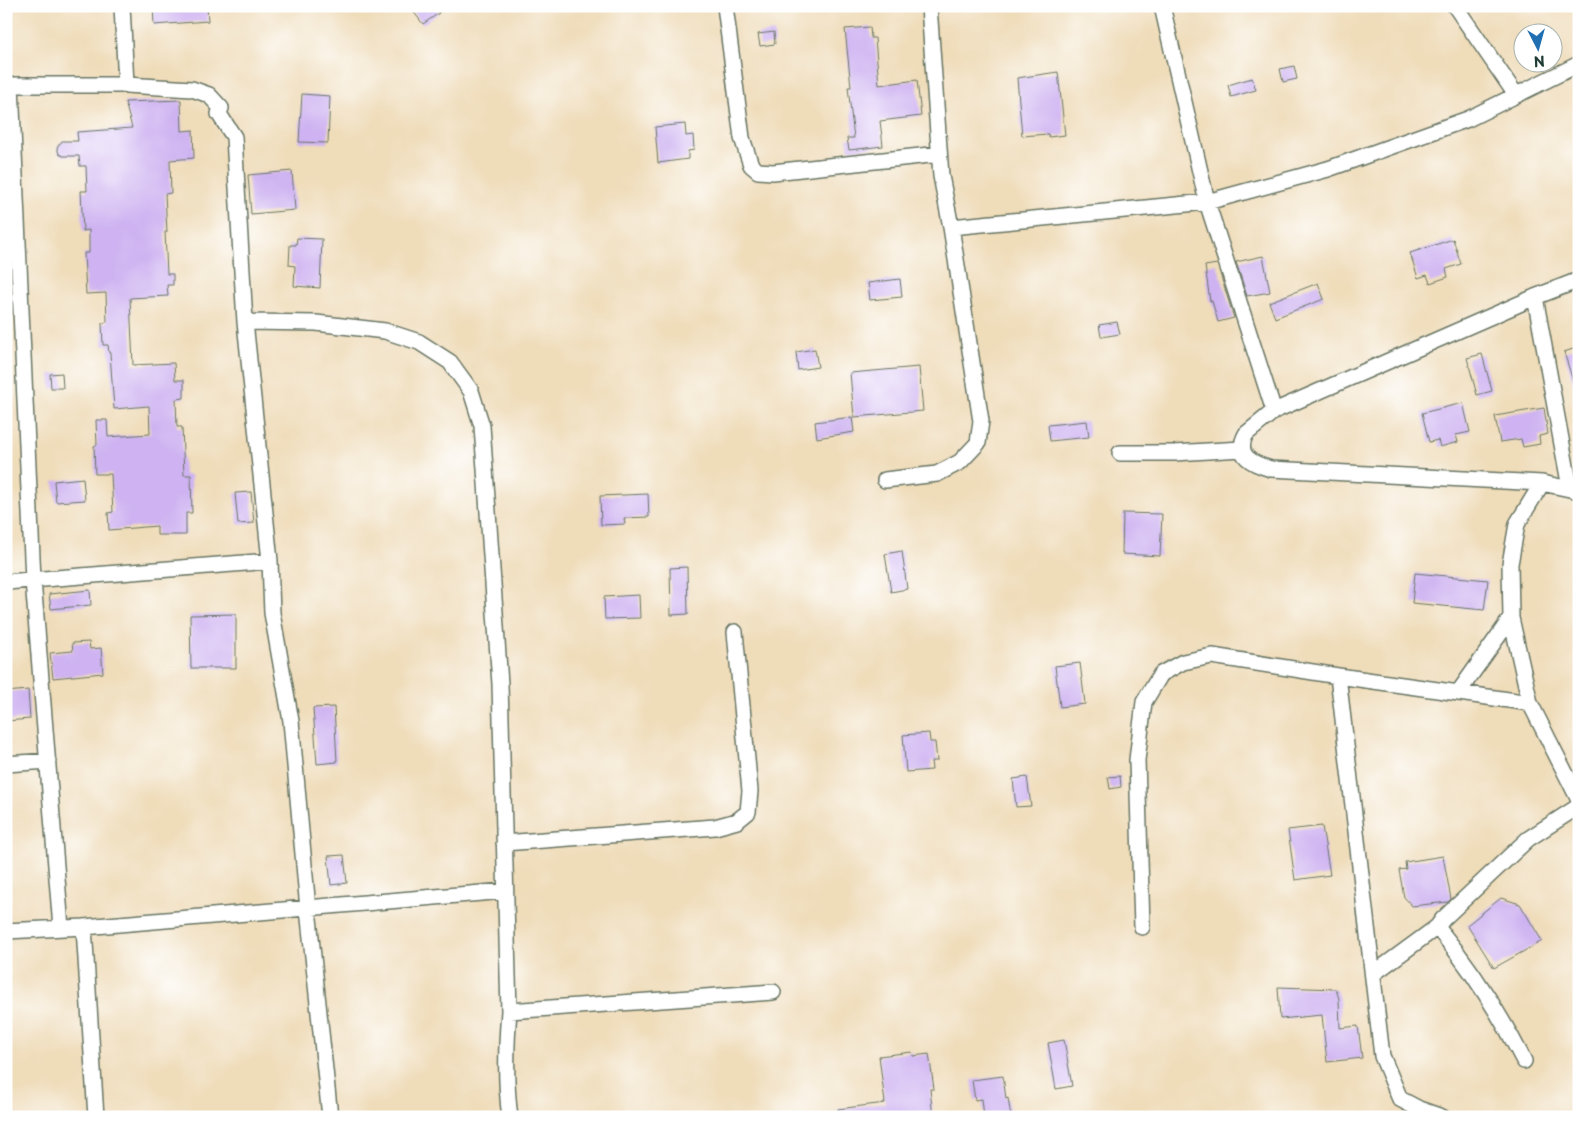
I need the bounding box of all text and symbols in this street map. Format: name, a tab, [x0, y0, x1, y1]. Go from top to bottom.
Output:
north arrow	[1512, 22, 1562, 72]
text: N	[1533, 50, 1546, 72]

